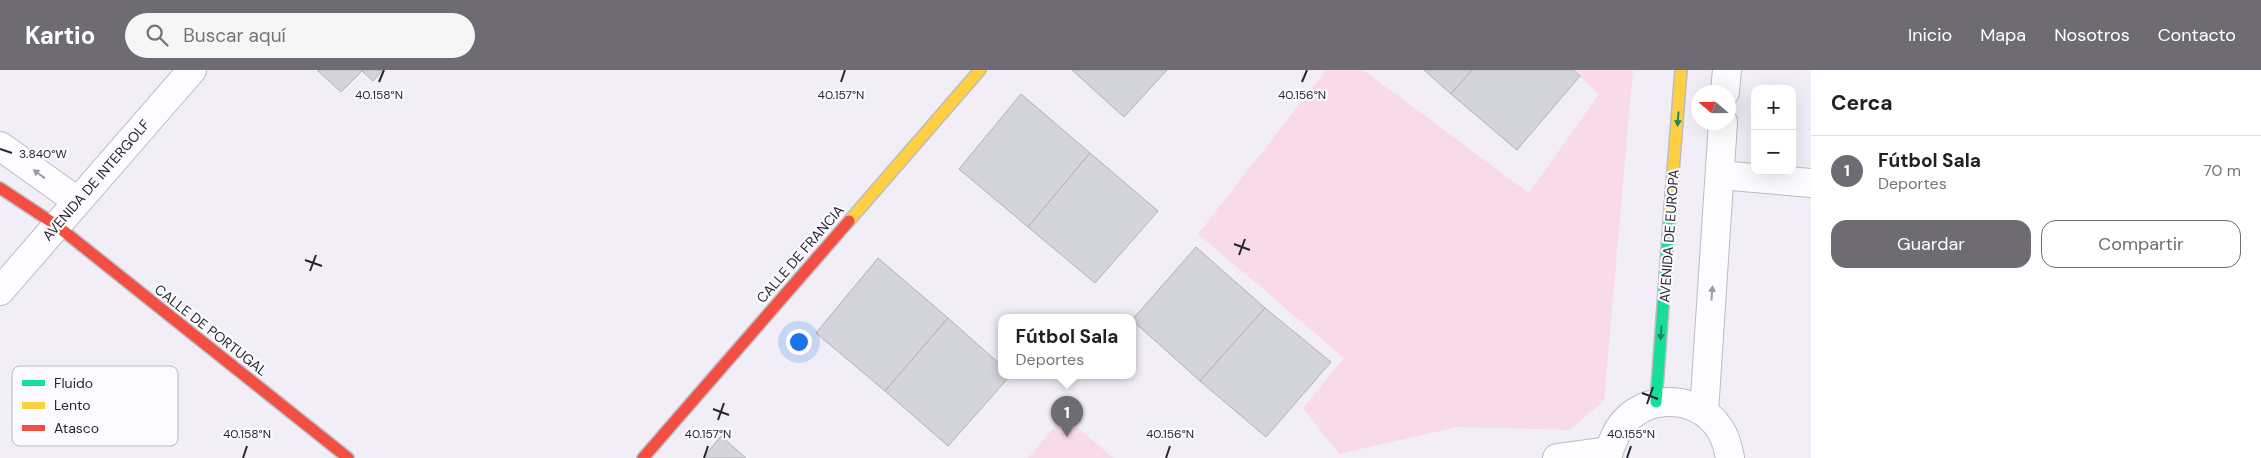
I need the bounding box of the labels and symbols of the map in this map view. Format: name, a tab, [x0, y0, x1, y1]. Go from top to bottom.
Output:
north arrow	[1691, 85, 1736, 130]
text: 40.158°N	[355, 87, 403, 103]
text: 40.157°N	[818, 87, 864, 103]
text: 40.156°N	[1278, 87, 1326, 103]
one-way arrow	[1673, 111, 1681, 127]
street label: AVENIDA DE INTERGOLF	[38, 115, 154, 244]
text: 3.840°W	[19, 146, 67, 162]
one-way arrow	[32, 169, 45, 179]
street label: AVENIDA DE EUROPA	[1655, 169, 1683, 303]
street label: CALLE DE FRANCIA	[752, 201, 848, 307]
street label: CALLE DE PORTUGAL	[151, 280, 271, 380]
one-way arrow	[1709, 285, 1717, 301]
one-way arrow	[1657, 325, 1665, 341]
your location	[786, 329, 812, 355]
legend	[12, 366, 178, 446]
text: Fluido	[54, 374, 93, 392]
text: Lento	[54, 396, 91, 414]
pin: 1	[1051, 396, 1083, 437]
text: Atasco	[54, 419, 99, 437]
text: 40.158°N	[223, 426, 271, 442]
text: 40.157°N	[685, 426, 731, 442]
text: 40.156°N	[1146, 426, 1194, 442]
text: 40.155°N	[1607, 426, 1655, 442]

